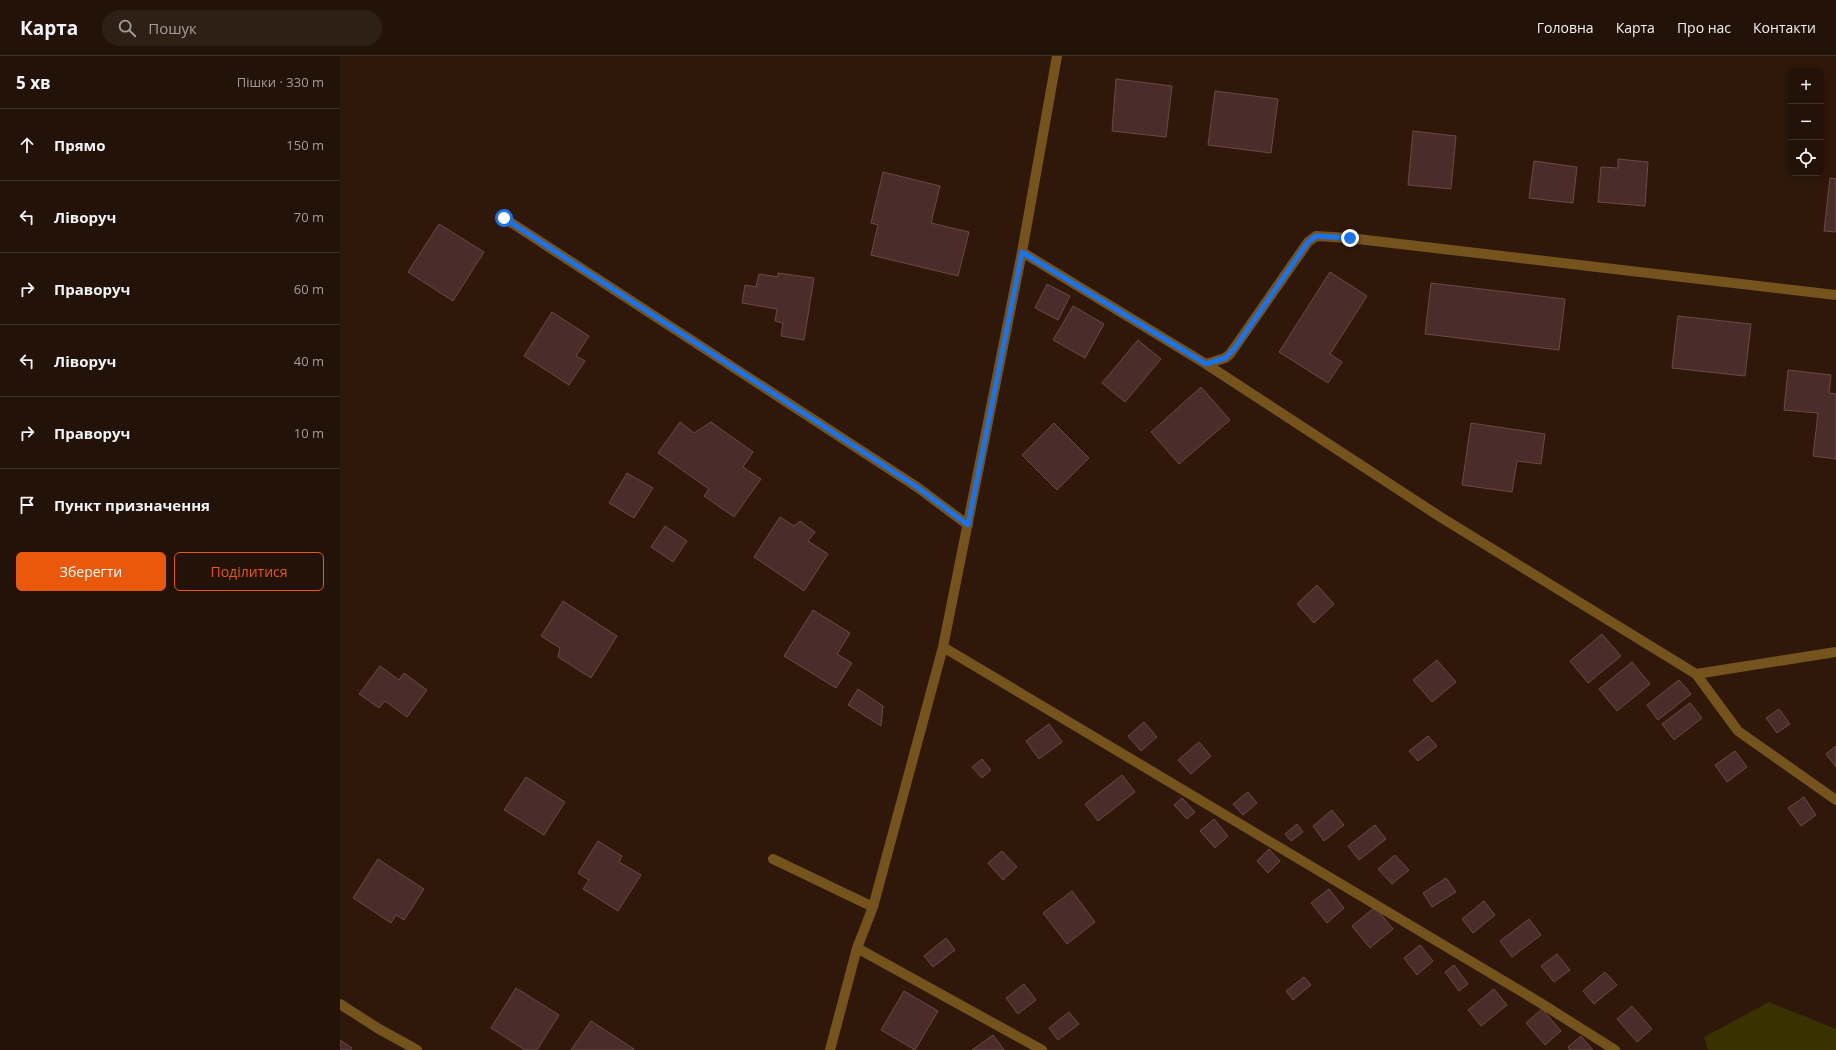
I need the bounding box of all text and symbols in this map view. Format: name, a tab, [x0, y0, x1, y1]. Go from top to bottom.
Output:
search box	[102, 10, 382, 46]
text: Карта	[20, 15, 78, 41]
icon: search	[116, 17, 138, 39]
text: Пошук	[148, 18, 197, 38]
text: Головна	[1537, 18, 1594, 37]
text: Карта	[1616, 18, 1655, 37]
text: Про нас	[1677, 18, 1731, 37]
text: Контакти	[1753, 18, 1816, 37]
map controls	[1788, 68, 1824, 176]
button: +	[1788, 68, 1824, 104]
text: 5 хв	[16, 71, 51, 94]
text: Пішки · 330 m	[237, 73, 324, 91]
button: −	[1788, 104, 1824, 140]
icon: ahead	[16, 134, 38, 156]
text: Прямо	[54, 135, 106, 155]
text: 150 m	[286, 136, 324, 154]
button: locate	[1788, 140, 1824, 176]
icon: left	[16, 206, 38, 228]
text: Ліворуч	[54, 207, 116, 227]
text: 70 m	[294, 208, 324, 226]
route start	[495, 209, 513, 227]
route end	[1341, 229, 1359, 247]
icon: right	[16, 278, 38, 300]
text: Праворуч	[54, 279, 130, 299]
text: 60 m	[294, 280, 324, 298]
icon: left	[16, 350, 38, 372]
text: Ліворуч	[54, 351, 116, 371]
text: 40 m	[294, 352, 324, 370]
icon: right	[16, 422, 38, 444]
text: Праворуч	[54, 423, 130, 443]
text: 10 m	[294, 424, 324, 442]
icon: arrive	[16, 494, 38, 516]
text: Пункт призначення	[54, 495, 210, 515]
button: Зберегти	[16, 552, 166, 591]
button: Поділитися	[174, 552, 324, 591]

